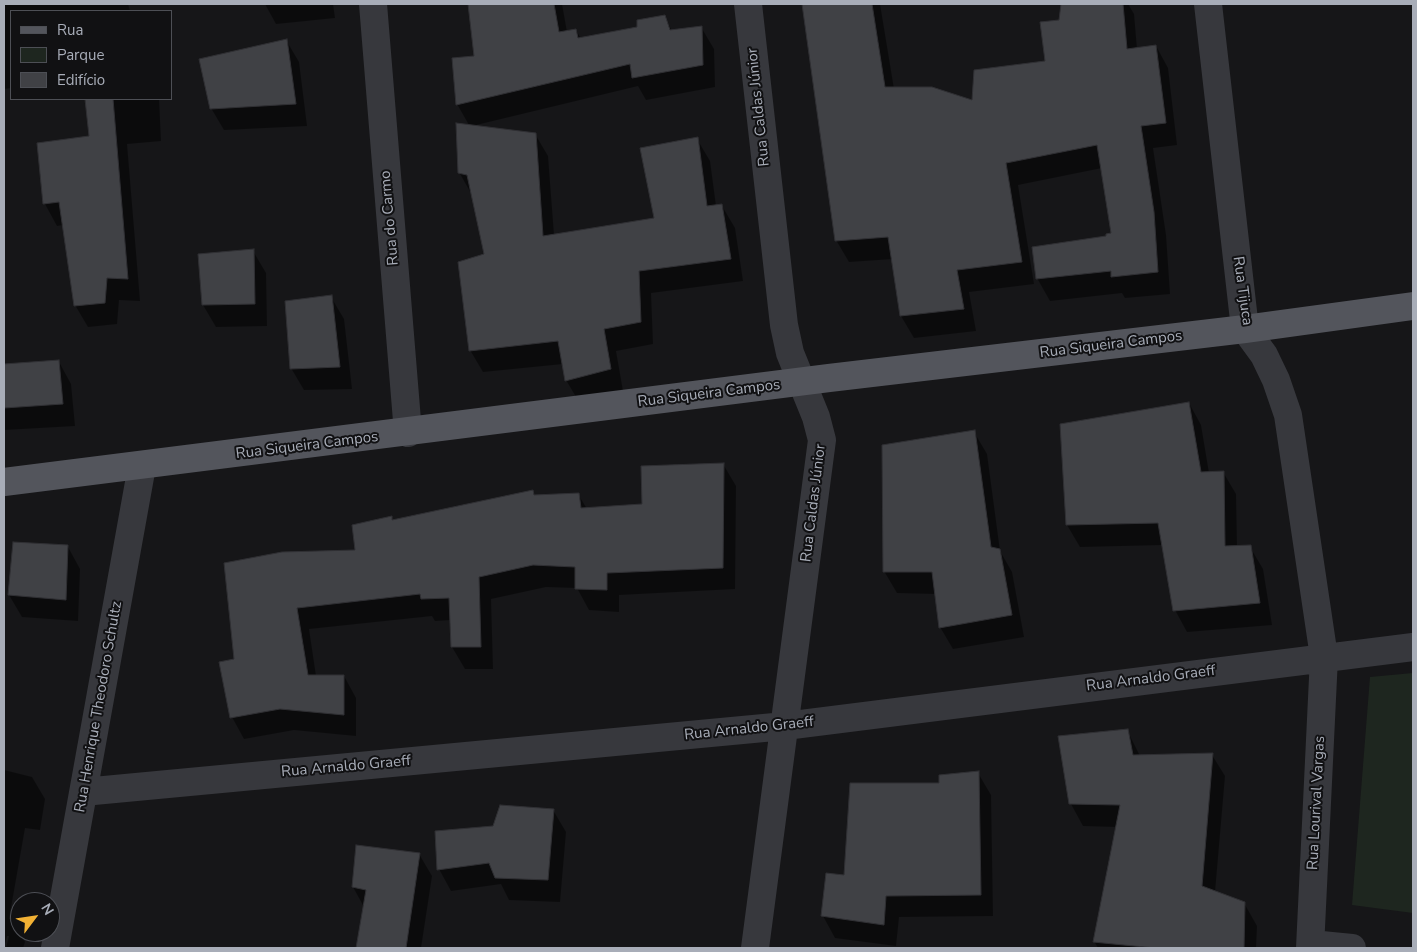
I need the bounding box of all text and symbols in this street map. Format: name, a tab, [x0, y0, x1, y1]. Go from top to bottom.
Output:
legend	[10, 10, 172, 100]
text: Rua	[57, 20, 83, 40]
text: Parque	[57, 45, 105, 65]
street label: Rua Caldas Júnior	[744, 47, 774, 167]
text: Edifício	[57, 70, 105, 90]
street label: Rua do Carmo	[377, 170, 403, 266]
street label: Rua Tijuca	[1228, 255, 1256, 327]
street label: Rua Siqueira Campos	[1039, 327, 1183, 363]
street label: Rua Siqueira Campos	[637, 376, 781, 412]
street label: Rua Siqueira Campos	[235, 428, 379, 464]
street label: Rua Caldas Júnior	[798, 443, 830, 563]
street label: Rua Henrique Theodoro Schultz	[72, 600, 126, 814]
street label: Rua Arnaldo Graeff	[1085, 662, 1217, 696]
street label: Rua Arnaldo Graeff	[683, 713, 815, 745]
street label: Rua Lourival Vargas	[1304, 735, 1330, 871]
street label: Rua Arnaldo Graeff	[280, 752, 412, 782]
north arrow	[10, 892, 60, 942]
text: N	[37, 900, 58, 919]

